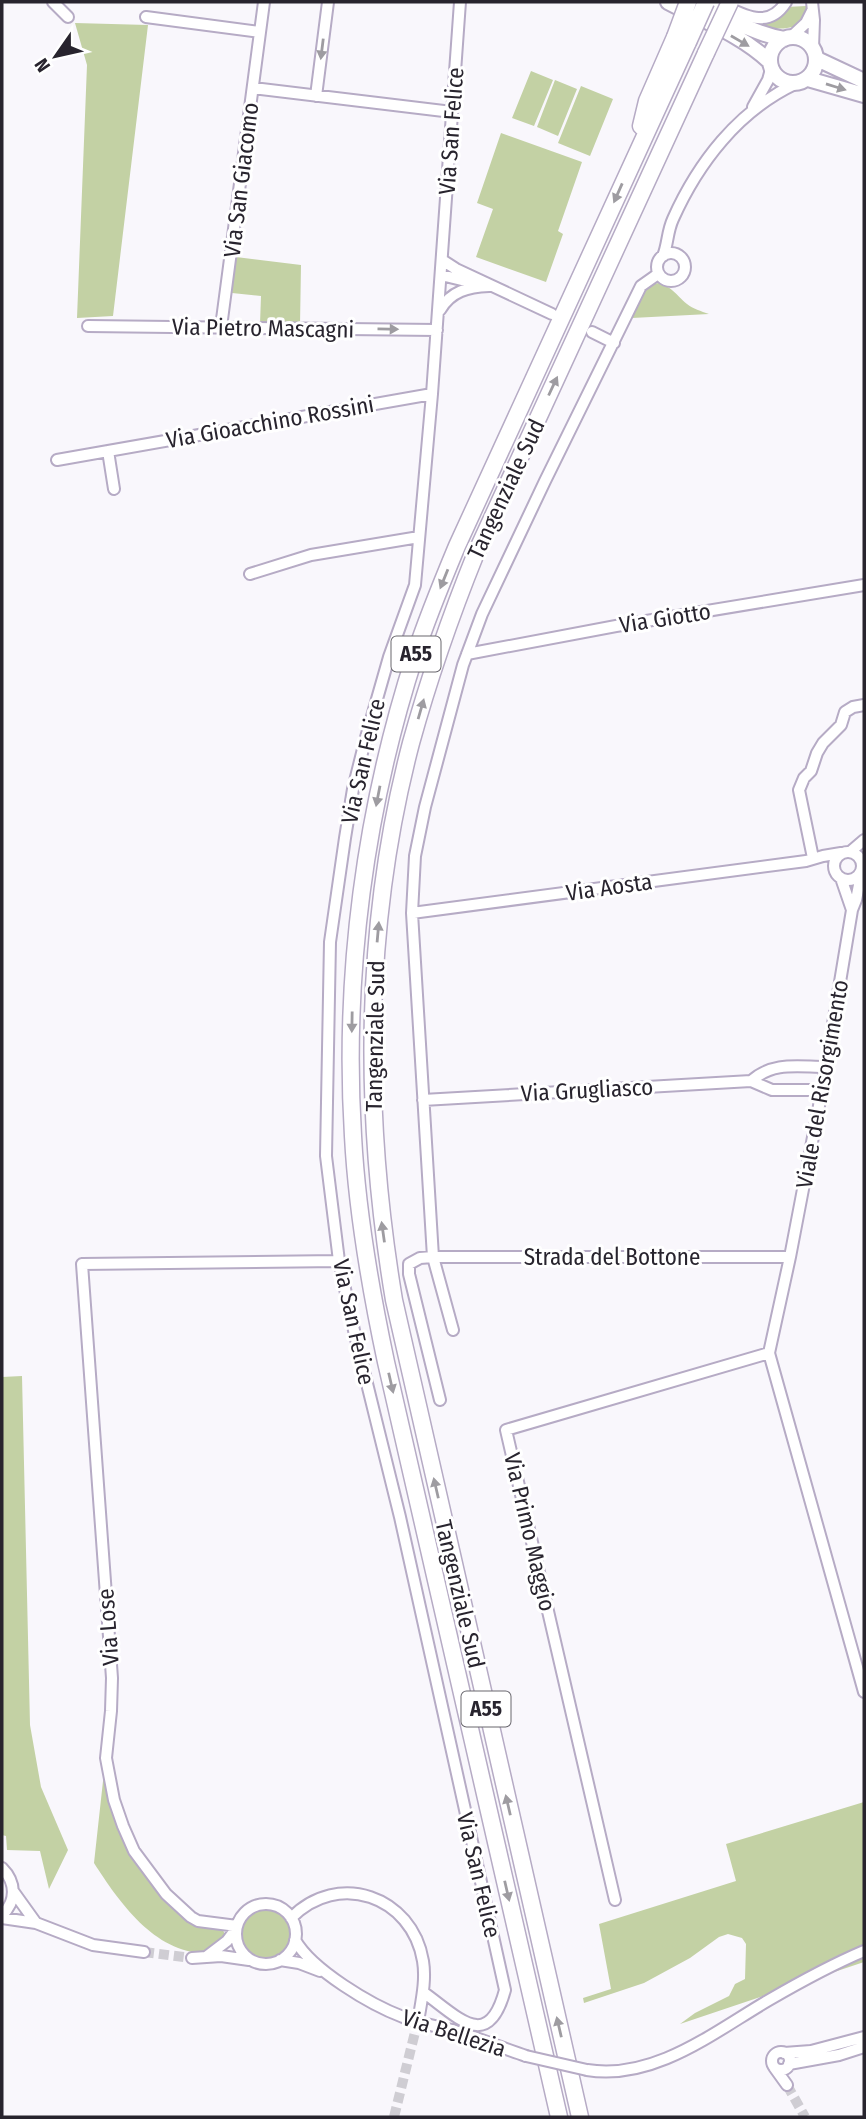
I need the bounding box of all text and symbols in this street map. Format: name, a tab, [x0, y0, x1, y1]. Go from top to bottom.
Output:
north arrow	[21, 21, 91, 91]
one-way arrow	[731, 35, 750, 47]
one-way arrow	[316, 38, 327, 60]
text: N	[30, 54, 55, 76]
street label: Via San Felice	[433, 66, 469, 196]
one-way arrow	[826, 82, 847, 92]
street label: Via San Giacomo	[218, 101, 264, 259]
one-way arrow	[612, 182, 623, 203]
street label: Via Pietro Mascagni	[172, 312, 354, 344]
one-way arrow	[377, 323, 399, 335]
one-way arrow	[548, 375, 559, 396]
street label: Via Gioacchino Rossini	[164, 390, 376, 454]
street label: Tangenziale Sud	[461, 415, 551, 563]
one-way arrow	[438, 568, 449, 589]
street label: Via Giotto	[617, 597, 713, 639]
road number: A55	[392, 636, 440, 672]
street label: Via San Felice	[335, 696, 391, 826]
one-way arrow	[416, 698, 427, 720]
one-way arrow	[372, 785, 383, 807]
street label: Via Aosta	[564, 867, 654, 907]
one-way arrow	[373, 921, 384, 943]
street label: Tangenziale Sud	[360, 960, 390, 1112]
street label: Viale del Risorgimento	[790, 977, 854, 1191]
one-way arrow	[346, 1011, 357, 1033]
street label: Via Grugliasco	[520, 1073, 654, 1107]
one-way arrow	[377, 1221, 388, 1243]
street label: Strada del Bottone	[524, 1243, 700, 1271]
street label: Via San Felice	[327, 1257, 381, 1387]
one-way arrow	[386, 1372, 397, 1394]
street label: Via Primo Maggio	[498, 1450, 562, 1614]
one-way arrow	[430, 1477, 441, 1499]
street label: Tangenziale Sud	[429, 1517, 491, 1671]
street label: Via Lose	[91, 1588, 125, 1666]
road number: A55	[462, 1692, 510, 1726]
one-way arrow	[502, 1794, 513, 1816]
street label: Via San Felice	[451, 1810, 507, 1940]
one-way arrow	[502, 1880, 513, 1902]
street label: Via Bellezia	[399, 2003, 509, 2063]
one-way arrow	[553, 2016, 564, 2038]

